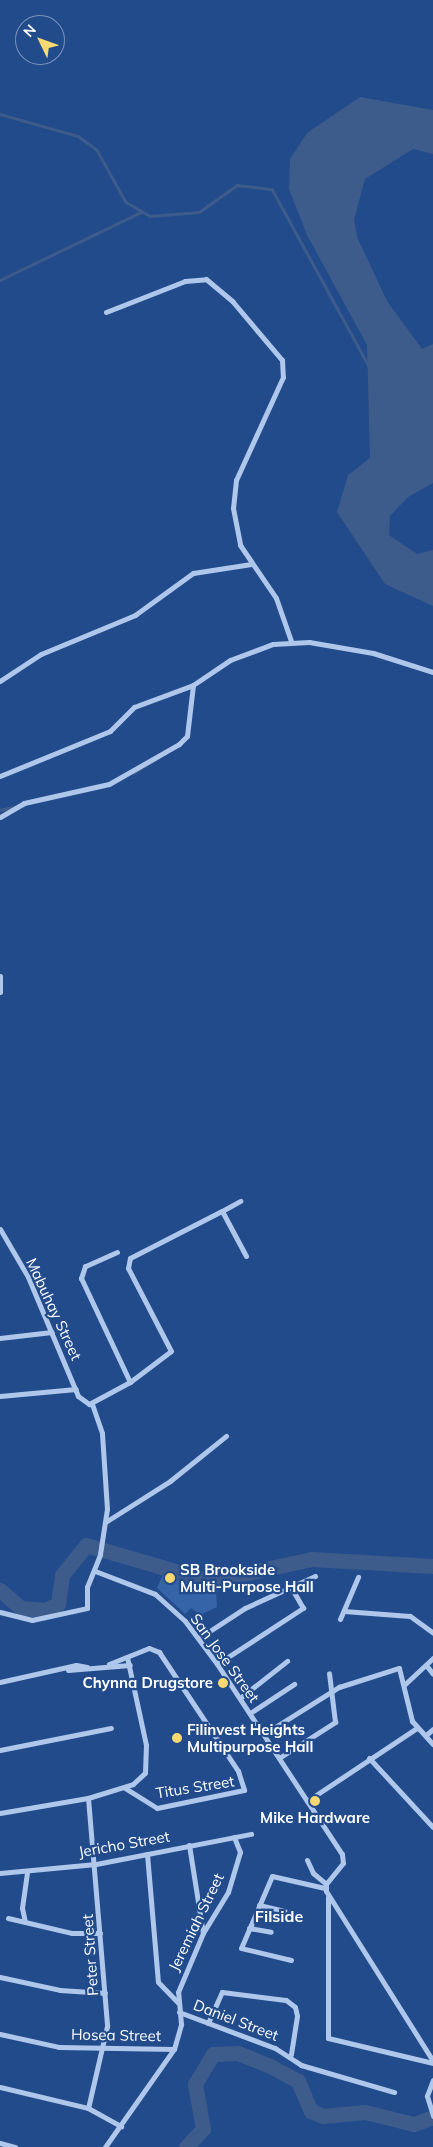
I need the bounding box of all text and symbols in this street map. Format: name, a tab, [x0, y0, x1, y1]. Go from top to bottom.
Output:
north arrow	[15, 15, 65, 65]
text: N	[19, 21, 40, 41]
street label: Mabuhay Street	[22, 1255, 86, 1363]
place label: SB Brookside Multi-Purpose Hall	[180, 1560, 314, 1595]
marker: SB Brookside Multi-Purpose Hall	[164, 1572, 176, 1584]
street label: San Jose Street	[187, 1610, 263, 1706]
place label: Chynna Drugstore	[83, 1674, 213, 1692]
marker: Chynna Drugstore	[217, 1677, 229, 1689]
place label: Filinvest Heights Multipurpose Hall	[187, 1720, 313, 1755]
marker: Filinvest Heights Multipurpose Hall	[171, 1732, 183, 1744]
street label: Titus Street	[154, 1772, 236, 1802]
marker: Mike Hardware	[309, 1795, 321, 1807]
place label: Mike Hardware	[260, 1809, 370, 1827]
street label: Jericho Street	[77, 1827, 171, 1861]
street label: Jeremiah Street	[165, 1870, 227, 1974]
district label: Filside	[255, 1906, 303, 1926]
street label: Peter Street	[78, 1914, 102, 1996]
street label: Daniel Street	[191, 1996, 281, 2044]
street label: Hosea Street	[71, 2025, 161, 2045]

